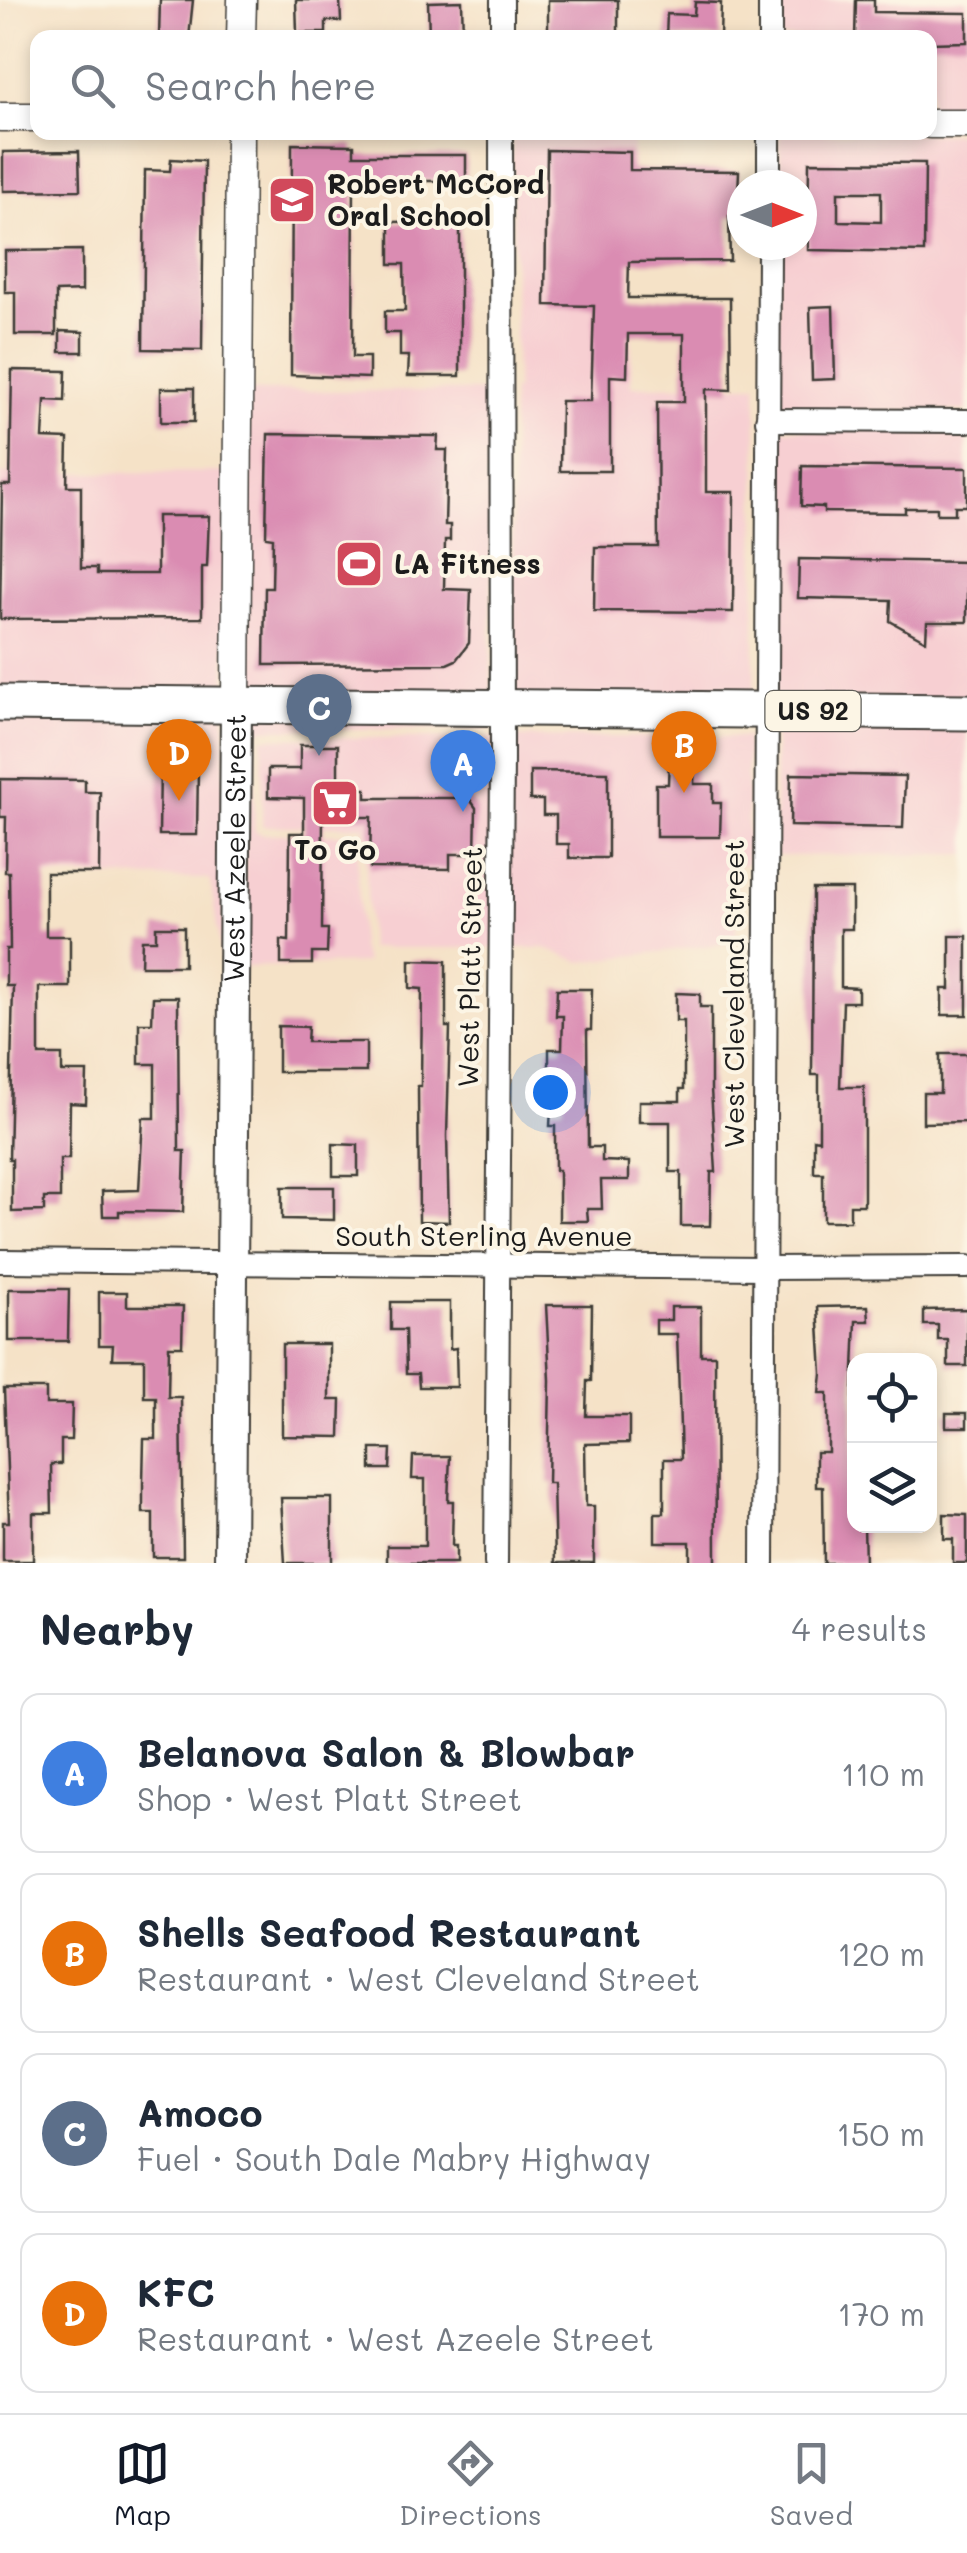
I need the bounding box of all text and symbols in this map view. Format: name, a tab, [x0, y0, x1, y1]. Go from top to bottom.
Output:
search box	[30, 30, 937, 140]
icon: search	[65, 58, 120, 113]
text: Search here	[145, 60, 376, 110]
place label: Robert McCord Oral School	[327, 165, 544, 233]
north arrow	[727, 170, 817, 260]
school or university icon: Robert McCord Oral School	[266, 174, 318, 226]
sports icon: LA Fitness	[333, 538, 385, 590]
place label: LA Fitness	[394, 545, 541, 581]
pin: C	[286, 674, 352, 756]
road number: US 92	[766, 691, 860, 731]
pin: B	[652, 710, 716, 793]
street label: West Azeele Street	[215, 713, 253, 983]
pin: D	[146, 718, 212, 801]
pin: A	[430, 730, 496, 812]
supermarket icon: To Go	[309, 777, 361, 829]
place label: To Go	[294, 831, 376, 867]
street label: West Cleveland Street	[715, 839, 751, 1149]
street label: West Platt Street	[449, 846, 489, 1088]
your location	[525, 1067, 576, 1118]
street label: South Sterling Avenue	[335, 1217, 633, 1253]
map controls	[847, 1353, 937, 1533]
button: locate	[847, 1353, 937, 1443]
button: layers	[847, 1443, 937, 1533]
text: Nearby	[40, 1601, 194, 1656]
text: 4 results	[791, 1607, 927, 1649]
text: Belanova Salon & Blowbar	[137, 1727, 635, 1777]
text: A	[63, 1752, 86, 1794]
text: 110 m	[841, 1752, 925, 1794]
text: Shop · West Platt Street	[137, 1777, 522, 1819]
text: Shells Seafood Restaurant	[137, 1907, 641, 1957]
text: B	[64, 1932, 85, 1974]
text: 120 m	[837, 1932, 925, 1974]
text: Restaurant · West Cleveland Street	[137, 1957, 700, 1999]
text: Amoco	[137, 2087, 263, 2137]
text: C	[63, 2112, 86, 2154]
text: 150 m	[837, 2112, 925, 2154]
text: Fuel · South Dale Mabry Highway	[137, 2137, 651, 2179]
text: KFC	[137, 2267, 215, 2317]
text: D	[63, 2292, 86, 2334]
text: 170 m	[837, 2292, 925, 2334]
text: Restaurant · West Azeele Street	[137, 2317, 654, 2359]
tab: Map	[114, 2436, 171, 2532]
tab: Directions	[399, 2436, 542, 2532]
tab: Saved	[770, 2436, 853, 2532]

